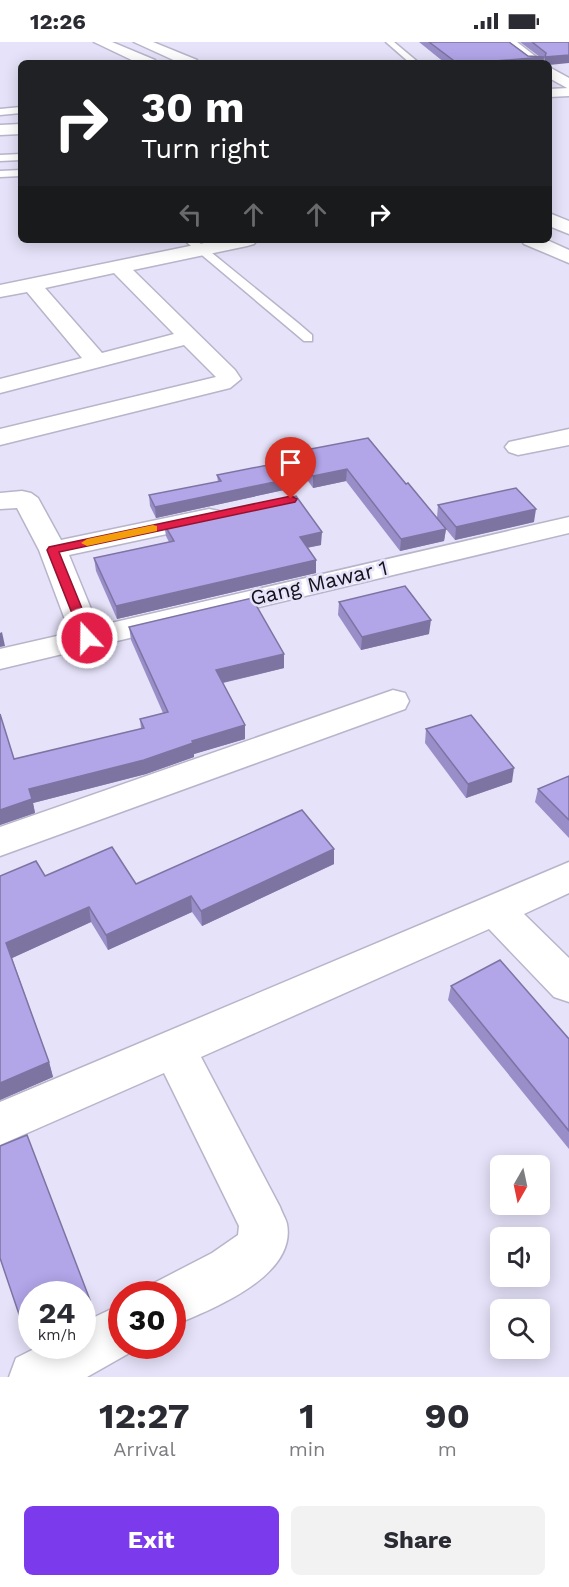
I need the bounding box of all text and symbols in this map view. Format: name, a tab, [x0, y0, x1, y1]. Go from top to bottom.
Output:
text: 12:26	[30, 9, 86, 34]
text: 30 m	[141, 83, 245, 132]
icon: right	[42, 84, 120, 162]
text: Turn right	[141, 133, 270, 165]
icon: left	[174, 198, 207, 231]
icon: ahead	[237, 198, 270, 231]
icon: ahead	[300, 198, 333, 231]
icon: right	[363, 198, 396, 231]
pin	[265, 437, 316, 499]
icon: arrive	[274, 446, 307, 479]
street label: Gang Mawar 1	[248, 555, 390, 610]
position arrow	[55, 606, 119, 670]
north arrow	[490, 1155, 550, 1215]
map controls	[490, 1155, 550, 1359]
button: sound	[490, 1227, 550, 1287]
speed limit sign: 30	[108, 1281, 186, 1359]
text: 24	[39, 1295, 75, 1330]
button: search	[490, 1299, 550, 1359]
text: km/h	[38, 1326, 76, 1344]
text: 12:27	[99, 1395, 190, 1437]
text: 1	[299, 1395, 315, 1437]
text: 90	[425, 1395, 470, 1437]
text: Arrival	[113, 1437, 176, 1461]
text: min	[289, 1437, 325, 1461]
text: m	[438, 1437, 457, 1461]
button: Exit	[24, 1506, 279, 1575]
button: Share	[291, 1506, 545, 1575]

